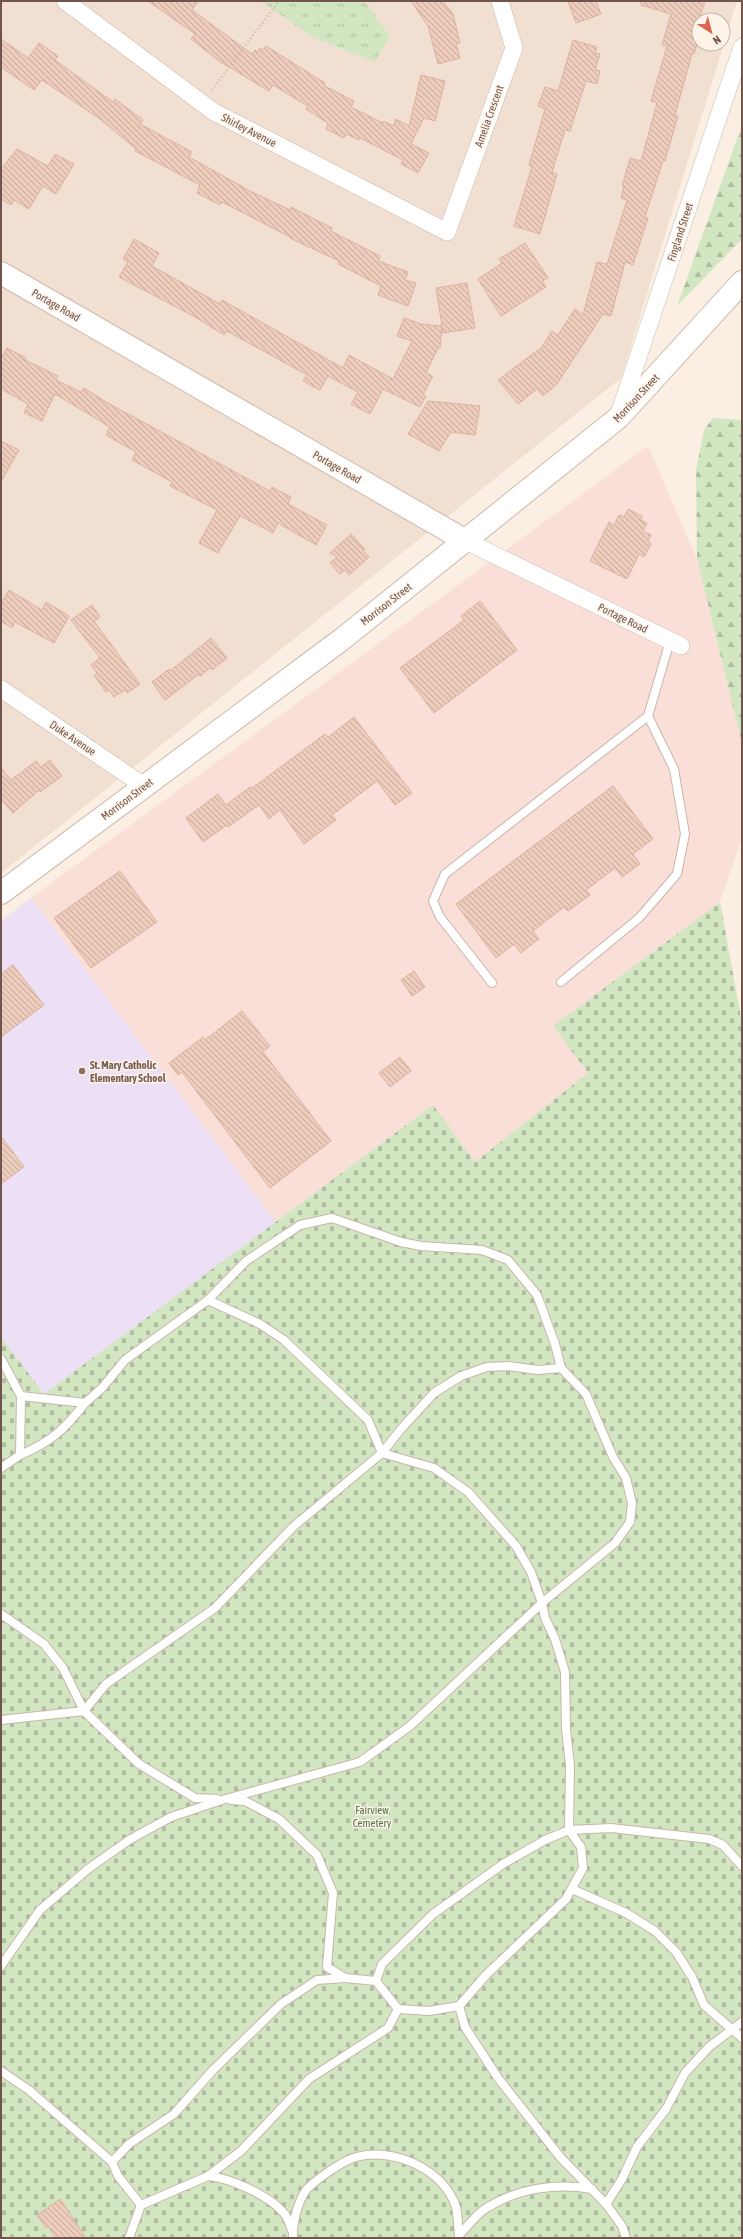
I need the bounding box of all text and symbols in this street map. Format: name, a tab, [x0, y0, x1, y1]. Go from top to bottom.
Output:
north arrow	[691, 12, 731, 52]
text: N	[711, 33, 723, 47]
street label: Amelia Crescent	[472, 83, 506, 149]
street label: Shirley Avenue	[220, 111, 278, 149]
street label: Fingland Street	[665, 201, 695, 263]
street label: Portage Road	[30, 286, 82, 324]
street label: Morrison Street	[611, 371, 661, 425]
street label: Portage Road	[311, 448, 363, 486]
street label: Morrison Street	[358, 580, 414, 628]
street label: Portage Road	[596, 601, 650, 635]
street label: Duke Avenue	[48, 718, 98, 758]
street label: Morrison Street	[99, 776, 155, 822]
place label: St. Mary Catholic Elementary School	[90, 1059, 167, 1084]
marker: St. Mary Catholic Elementary School	[77, 1066, 87, 1076]
park label: Fairview Cemetery	[353, 1804, 392, 1829]

